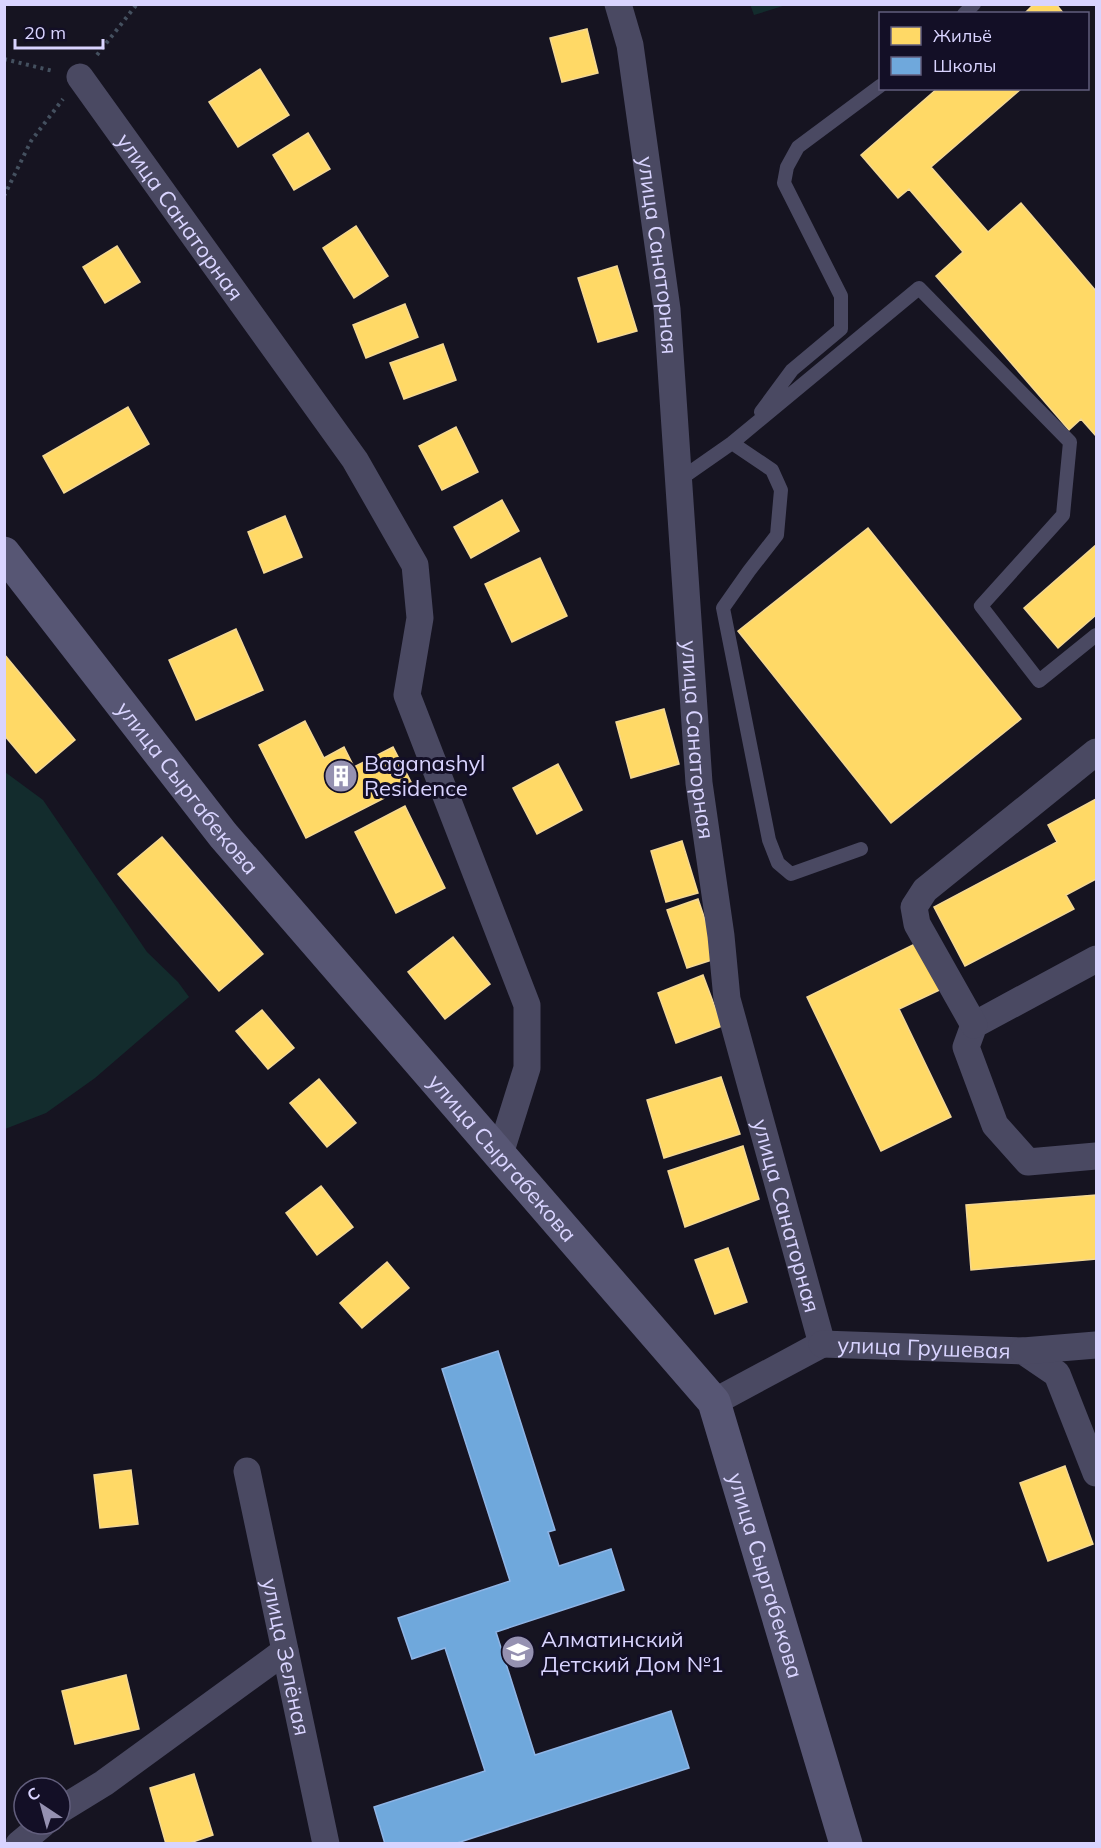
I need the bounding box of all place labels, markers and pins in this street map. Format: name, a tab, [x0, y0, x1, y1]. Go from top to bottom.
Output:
place label: Baganashyl Residence	[364, 749, 485, 802]
building icon: Baganashyl Residence	[323, 758, 359, 794]
place label: Алматинский Детский Дом №1	[541, 1625, 724, 1678]
school or university icon: Алматинский Детский Дом №1	[500, 1634, 536, 1670]

